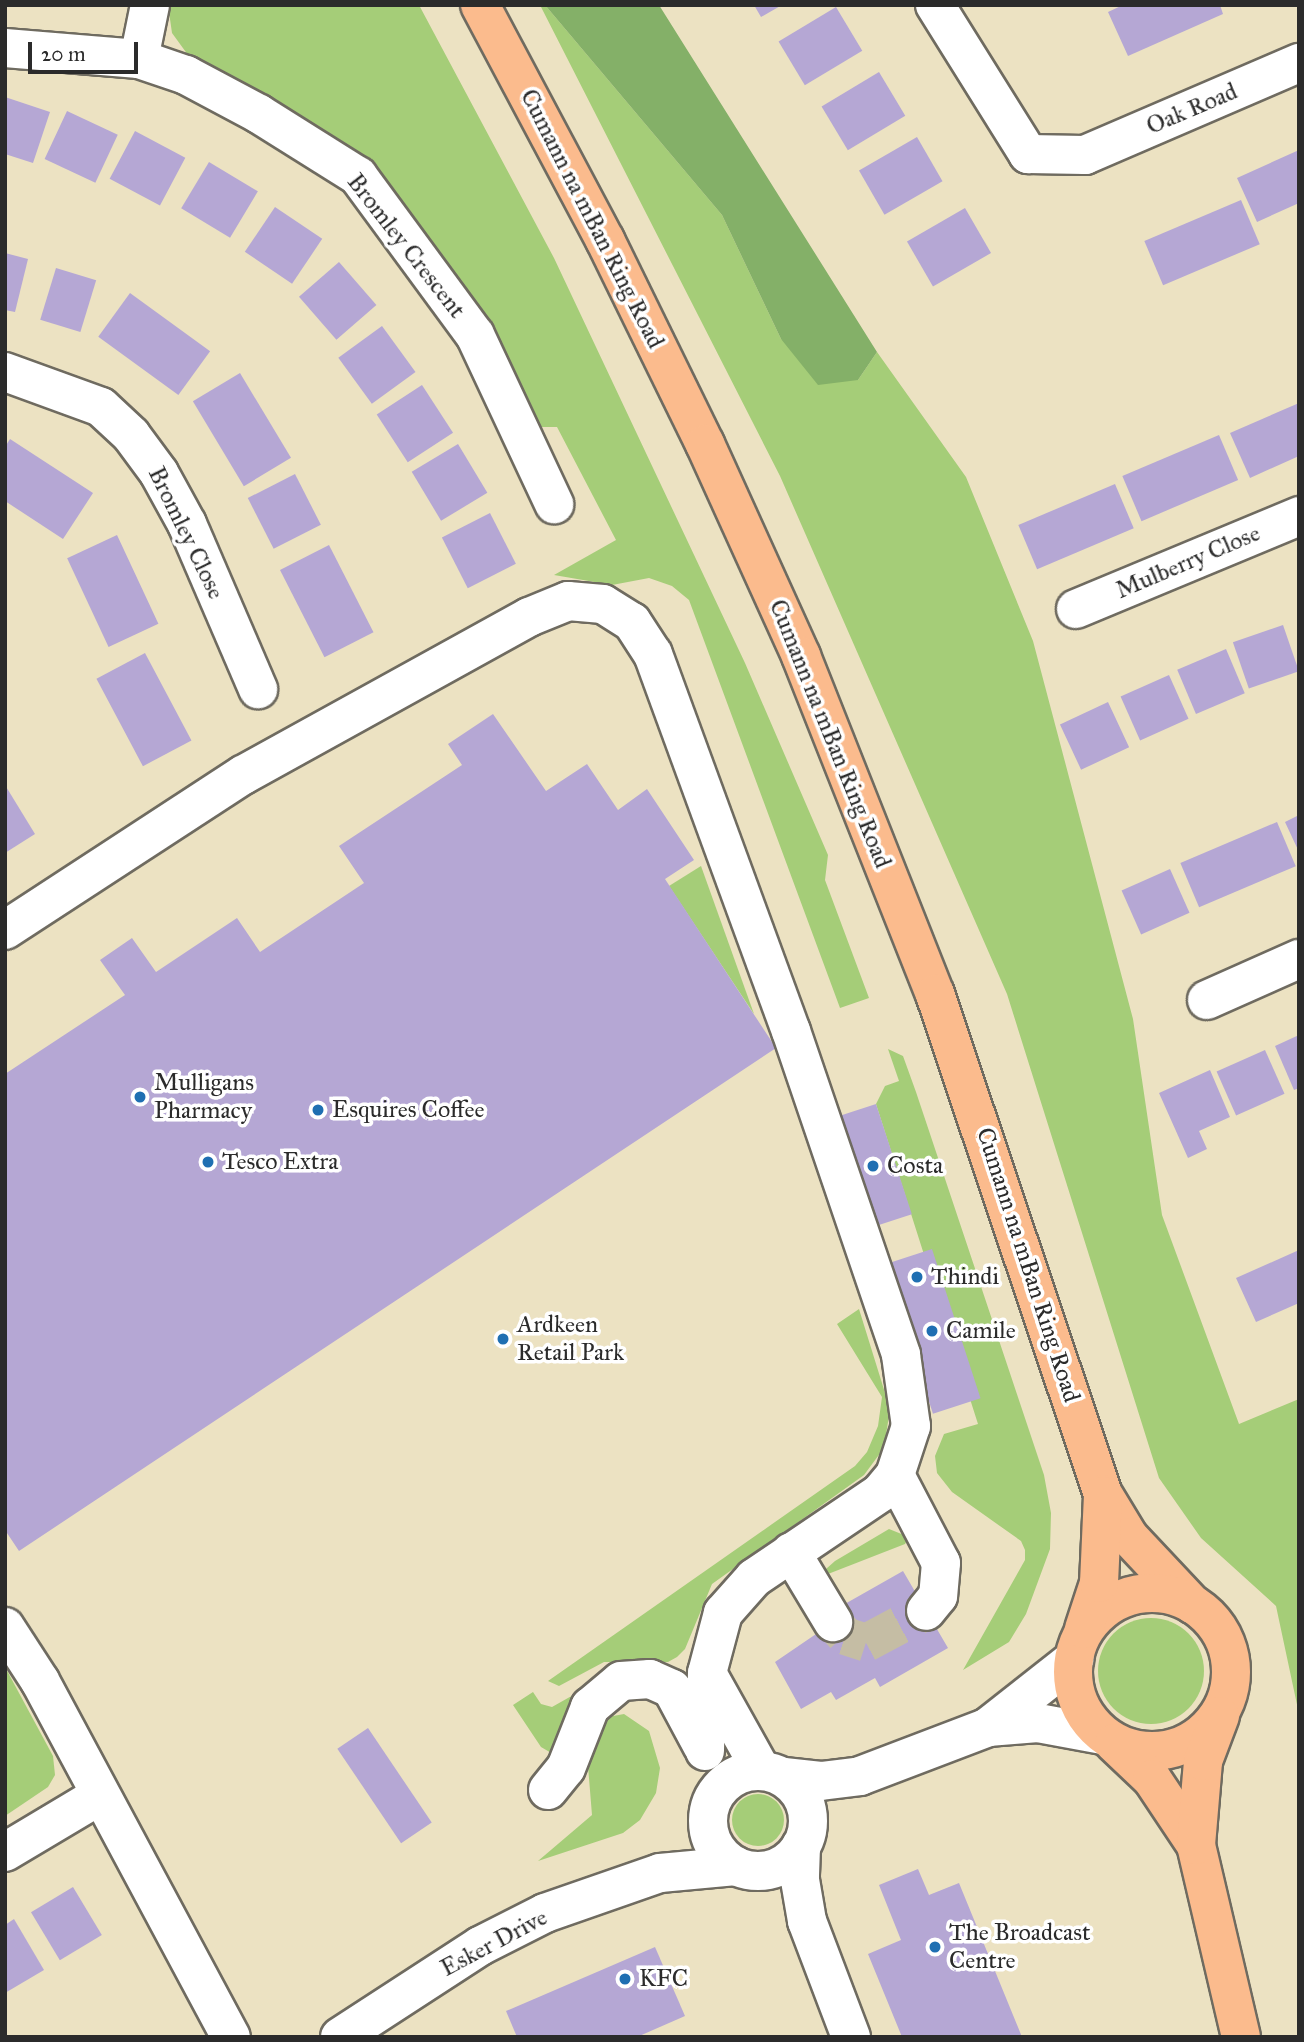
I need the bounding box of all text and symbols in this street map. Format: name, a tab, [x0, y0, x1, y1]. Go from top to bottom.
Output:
scale bar	[32, 28, 142, 72]
text: 20 m	[41, 41, 86, 67]
street label: Oak Road	[1142, 77, 1242, 141]
street label: Cumann na mBan Ring Road	[514, 85, 670, 353]
street label: Bromley Crescent	[341, 168, 471, 324]
street label: Bromley Close	[142, 462, 230, 604]
street label: Mulberry Close	[1112, 519, 1264, 605]
street label: Cumann na mBan Ring Road	[763, 595, 897, 873]
place label: Mulligans Pharmacy	[154, 1069, 254, 1125]
marker: Mulligans Pharmacy	[132, 1089, 148, 1105]
place label: Esquires Coffee	[332, 1096, 485, 1124]
marker: Esquires Coffee	[310, 1102, 326, 1118]
street label: Cumann na mBan Ring Road	[970, 1124, 1086, 1406]
place label: Tesco Extra	[222, 1148, 338, 1176]
place label: Costa	[887, 1152, 943, 1180]
marker: Tesco Extra	[200, 1154, 216, 1170]
marker: Costa	[865, 1158, 881, 1174]
place label: Thindi	[931, 1263, 999, 1291]
marker: Thindi	[909, 1269, 925, 1285]
place label: Ardkeen Retail Park	[517, 1311, 624, 1367]
place label: Camile	[946, 1317, 1016, 1345]
marker: Camile	[924, 1323, 940, 1339]
marker: Ardkeen Retail Park	[495, 1331, 511, 1347]
street label: Esker Drive	[436, 1903, 552, 1983]
place label: The Broadcast Centre	[949, 1919, 1091, 1975]
marker: The Broadcast Centre	[927, 1939, 943, 1955]
place label: KFC	[639, 1965, 688, 1993]
marker: KFC	[617, 1971, 633, 1987]

